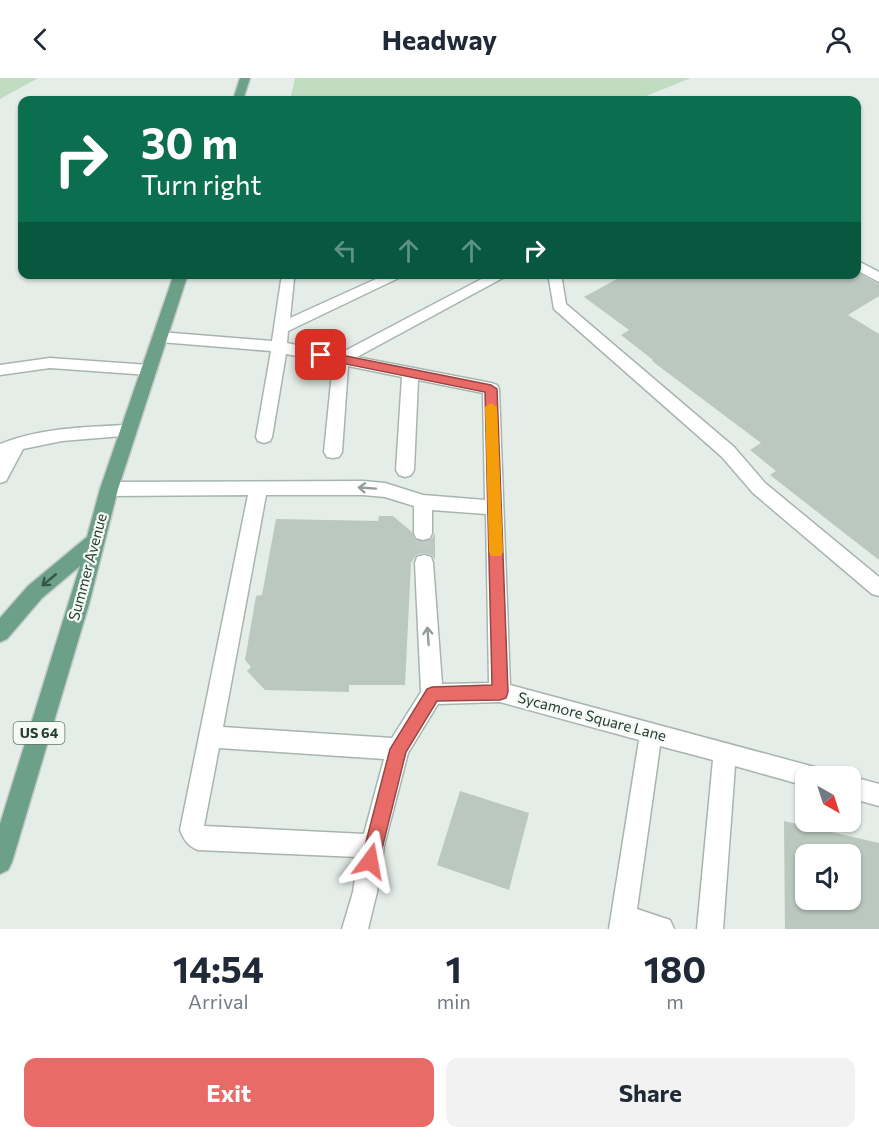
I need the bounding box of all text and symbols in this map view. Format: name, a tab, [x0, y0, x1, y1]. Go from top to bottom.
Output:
icon: back	[24, 23, 57, 56]
text: Headway	[382, 23, 497, 56]
icon: person	[822, 23, 855, 56]
text: 30 m	[141, 116, 238, 168]
icon: right	[42, 120, 120, 198]
text: Turn right	[141, 168, 261, 201]
icon: left	[329, 234, 362, 267]
icon: ahead	[392, 234, 425, 267]
icon: ahead	[455, 234, 488, 267]
icon: right	[518, 234, 551, 267]
pin	[295, 329, 346, 380]
icon: arrive	[304, 338, 337, 371]
one-way arrow	[357, 483, 377, 494]
street label: Summer Avenue	[64, 511, 110, 622]
one-way arrow	[42, 573, 57, 587]
one-way arrow	[423, 626, 434, 646]
street label: Sycamore Square Lane	[516, 688, 669, 745]
road number: US 64	[14, 722, 64, 744]
north arrow	[795, 766, 861, 832]
map controls	[795, 766, 861, 910]
position arrow	[338, 829, 402, 893]
button: sound	[795, 844, 861, 910]
text: 14:54	[173, 946, 264, 990]
text: 1	[446, 946, 462, 990]
text: 180	[644, 946, 706, 990]
text: Arrival	[188, 989, 249, 1013]
text: min	[437, 989, 471, 1013]
text: m	[666, 989, 684, 1013]
button: Exit	[24, 1058, 434, 1127]
button: Share	[446, 1058, 855, 1127]

